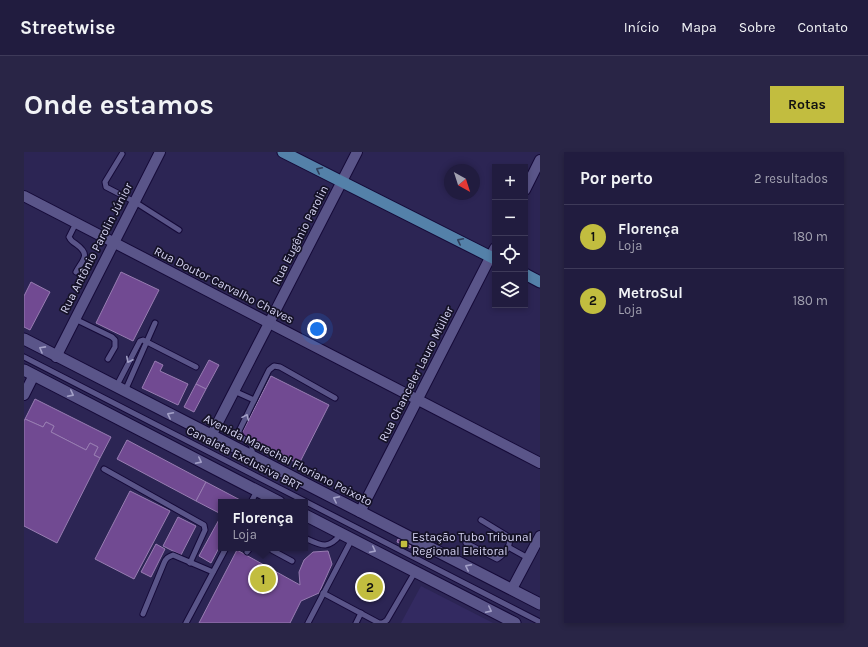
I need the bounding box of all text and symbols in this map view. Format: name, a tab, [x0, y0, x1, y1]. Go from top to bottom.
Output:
text: Streetwise	[20, 17, 115, 39]
text: Início	[624, 19, 659, 36]
text: Mapa	[681, 19, 717, 36]
text: Sobre	[739, 19, 775, 36]
text: Contato	[797, 19, 848, 36]
button: Rotas	[770, 86, 844, 123]
text: Onde estamos	[24, 88, 214, 121]
north arrow	[444, 164, 480, 200]
map controls	[492, 164, 528, 308]
button: +	[492, 164, 528, 200]
one-way arrow	[316, 167, 323, 175]
text: Por perto	[580, 168, 653, 188]
text: 2 resultados	[754, 171, 828, 186]
street label: Rua Antônio Parolin Júnior	[57, 180, 135, 316]
street label: Rua Eugênio Parolin	[269, 183, 331, 287]
button: −	[492, 200, 528, 236]
text: Florença	[618, 220, 679, 238]
text: 1	[591, 229, 595, 244]
text: 180 m	[793, 229, 828, 244]
button: locate	[492, 236, 528, 272]
text: Loja	[618, 238, 642, 253]
one-way arrow	[457, 239, 464, 246]
street label: Rua Doutor Carvalho Chaves	[152, 244, 296, 326]
button: layers	[492, 272, 528, 308]
text: MetroSul	[618, 284, 683, 302]
text: 2	[589, 293, 597, 308]
text: 180 m	[793, 293, 828, 308]
text: Loja	[618, 302, 642, 317]
street label: Rua Chanceler Lauro Müller	[376, 304, 456, 444]
your location	[307, 319, 327, 339]
one-way arrow	[39, 346, 46, 354]
one-way arrow	[126, 356, 134, 363]
one-way arrow	[67, 390, 74, 397]
street label: Avenida Marechal Floriano Peixoto	[201, 411, 375, 509]
one-way arrow	[167, 412, 174, 419]
one-way arrow	[241, 414, 249, 421]
street label: Canaleta Exclusiva BRT	[184, 423, 304, 493]
one-way arrow	[195, 456, 202, 463]
one-way arrow	[332, 496, 340, 504]
popup	[218, 499, 308, 551]
text: Florença	[232, 509, 294, 527]
text: Loja	[232, 527, 257, 542]
place label: Estação Tubo Tribunal Regional Eleitoral	[412, 530, 532, 558]
marker: Estação Tubo Tribunal Regional Eleitoral	[399, 539, 409, 549]
one-way arrow	[369, 546, 377, 553]
pin: 1	[250, 564, 276, 594]
one-way arrow	[465, 564, 472, 571]
pin: 2	[357, 572, 383, 602]
one-way arrow	[485, 605, 492, 613]

